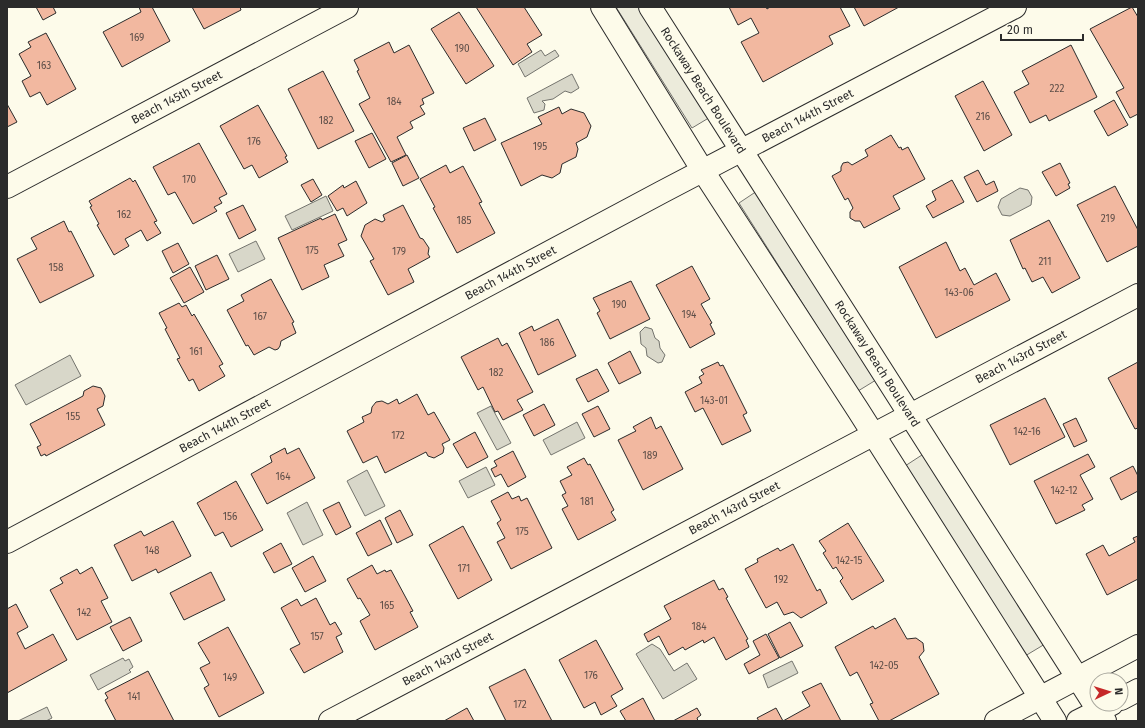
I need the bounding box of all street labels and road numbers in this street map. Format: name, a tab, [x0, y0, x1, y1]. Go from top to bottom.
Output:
street label: Rockaway Beach Boulevard	[658, 25, 749, 156]
street label: Beach 145th Street	[129, 67, 225, 127]
street label: Beach 144th Street	[759, 86, 856, 145]
street label: Beach 144th Street	[463, 243, 559, 303]
street label: Rockaway Beach Boulevard	[832, 298, 923, 430]
street label: Beach 143rd Street	[973, 327, 1069, 386]
street label: Beach 144th Street	[177, 395, 273, 456]
street label: Beach 143rd Street	[686, 478, 783, 538]
street label: Beach 143rd Street	[400, 629, 496, 689]

